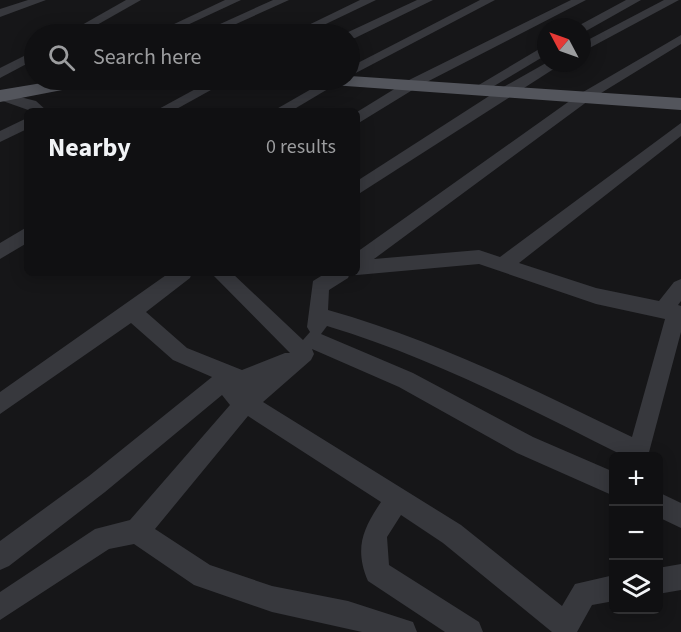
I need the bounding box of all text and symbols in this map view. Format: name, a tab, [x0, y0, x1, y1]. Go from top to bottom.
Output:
north arrow	[537, 18, 591, 72]
search box	[24, 24, 360, 90]
icon: search	[45, 41, 78, 74]
text: Search here	[93, 41, 201, 73]
text: Nearby	[48, 129, 131, 166]
text: 0 results	[266, 133, 336, 161]
map controls	[609, 452, 663, 614]
button: +	[609, 452, 663, 506]
button: −	[609, 506, 663, 560]
button: layers	[609, 560, 663, 614]

